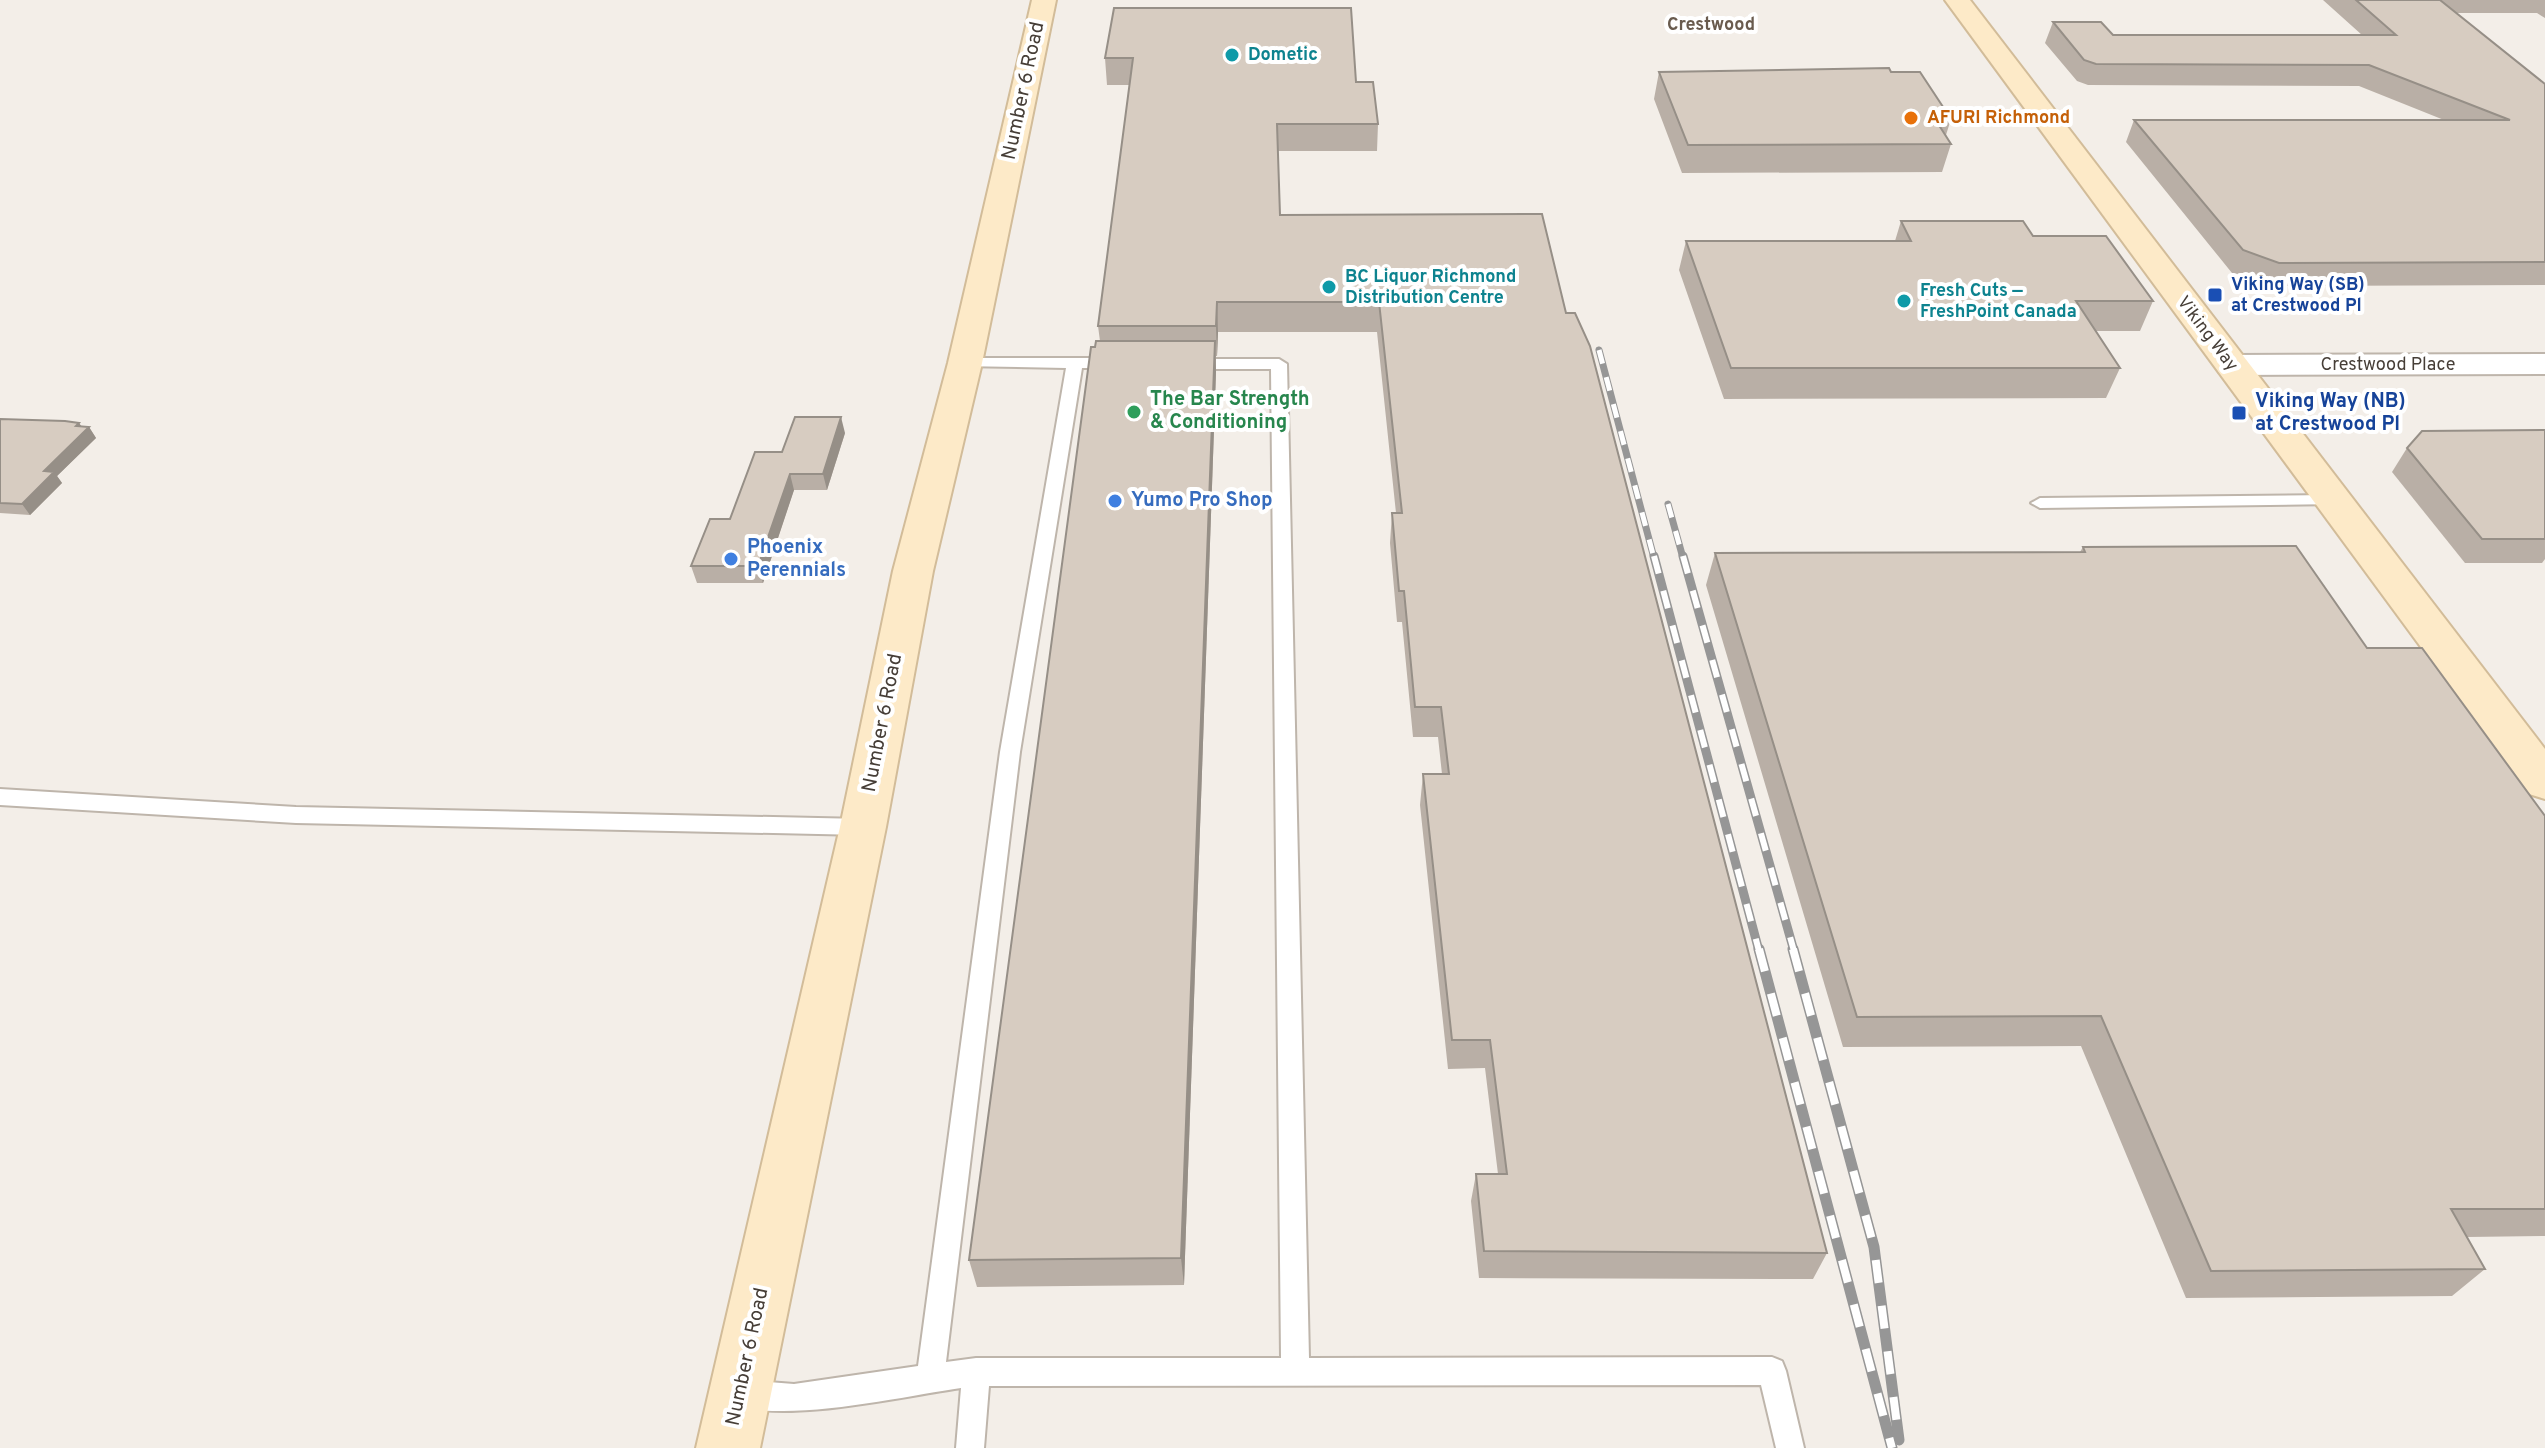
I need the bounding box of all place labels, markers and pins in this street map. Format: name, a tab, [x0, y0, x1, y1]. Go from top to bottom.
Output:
place label: Dometic	[1248, 44, 1318, 67]
marker: Dometic	[1223, 46, 1241, 64]
place label: AFURI Richmond	[1927, 107, 2070, 130]
marker: AFURI Richmond	[1902, 109, 1920, 127]
place label: BC Liquor Richmond Distribution Centre	[1345, 266, 1516, 310]
place label: Viking Way (SB) at Crestwood Pl	[2231, 274, 2365, 318]
marker: BC Liquor Richmond Distribution Centre	[1320, 278, 1338, 296]
place label: Fresh Cuts — FreshPoint Canada	[1920, 280, 2077, 324]
marker: Viking Way (SB) at Crestwood Pl	[2206, 286, 2224, 304]
marker: Fresh Cuts — FreshPoint Canada	[1895, 292, 1913, 310]
place label: The Bar Strength & Conditioning	[1150, 387, 1310, 436]
place label: Viking Way (NB) at Crestwood Pl	[2255, 389, 2406, 438]
marker: The Bar Strength & Conditioning	[1125, 403, 1143, 421]
marker: Viking Way (NB) at Crestwood Pl	[2230, 404, 2248, 422]
place label: Yumo Pro Shop	[1131, 488, 1273, 514]
marker: Yumo Pro Shop	[1106, 492, 1124, 510]
place label: Phoenix Perennials	[747, 535, 846, 584]
marker: Phoenix Perennials	[722, 550, 740, 568]

